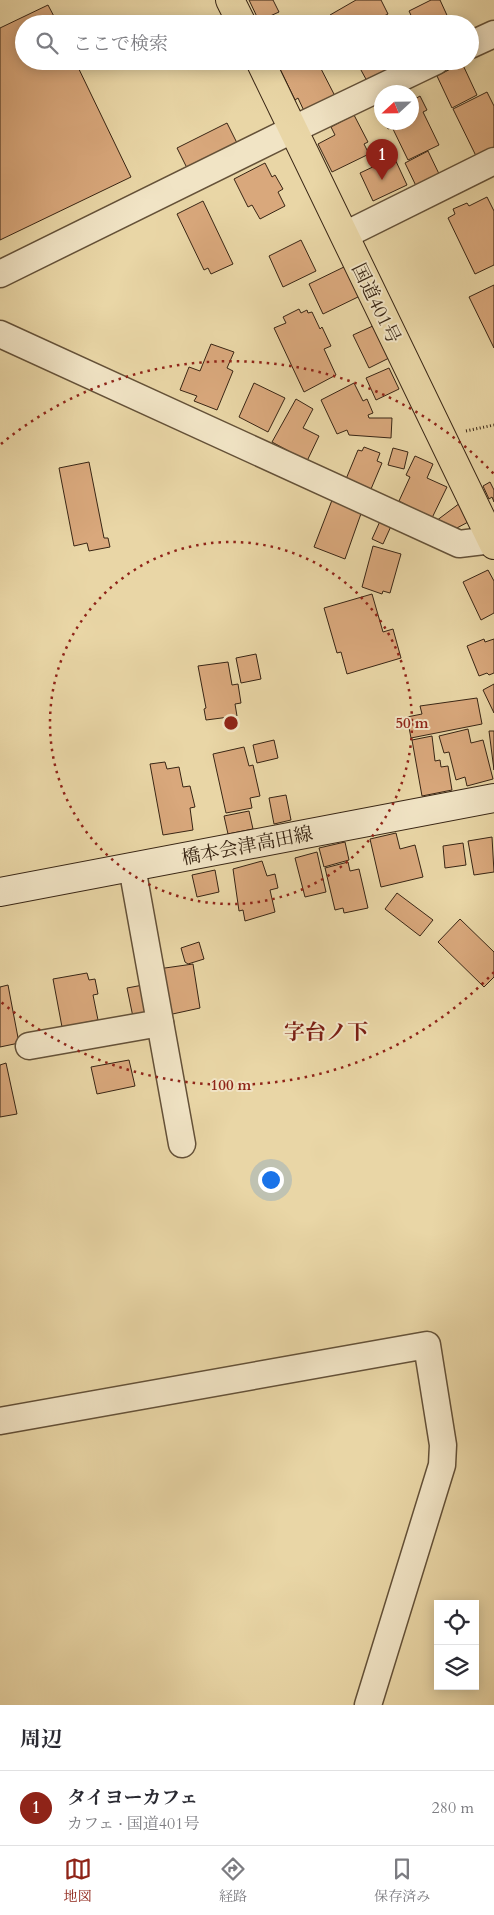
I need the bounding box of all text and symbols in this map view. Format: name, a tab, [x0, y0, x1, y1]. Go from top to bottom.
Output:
search box	[15, 15, 479, 70]
icon: search	[33, 29, 61, 57]
text: ここで検索	[73, 31, 168, 57]
north arrow	[374, 85, 419, 130]
pin: 1	[366, 139, 398, 180]
street label: 国道401号	[346, 259, 407, 348]
text: 50 m	[395, 713, 429, 733]
centre of rings	[222, 714, 240, 732]
street label: 橋本会津高田線	[179, 821, 315, 871]
district label: 字台ノ下	[284, 1018, 368, 1047]
text: 100 m	[211, 1075, 252, 1095]
your location	[258, 1167, 284, 1193]
map controls	[434, 1600, 479, 1690]
button: locate	[434, 1600, 479, 1645]
button: layers	[434, 1645, 479, 1690]
text: 周辺	[20, 1725, 62, 1754]
text: タイヨーカフェ	[67, 1785, 198, 1811]
text: 1	[32, 1797, 40, 1819]
text: 280 m	[432, 1797, 474, 1819]
text: カフェ · 国道401号	[67, 1813, 199, 1835]
tab: 地図	[64, 1855, 92, 1906]
tab: 経路	[219, 1855, 247, 1906]
tab: 保存済み	[374, 1855, 430, 1906]

